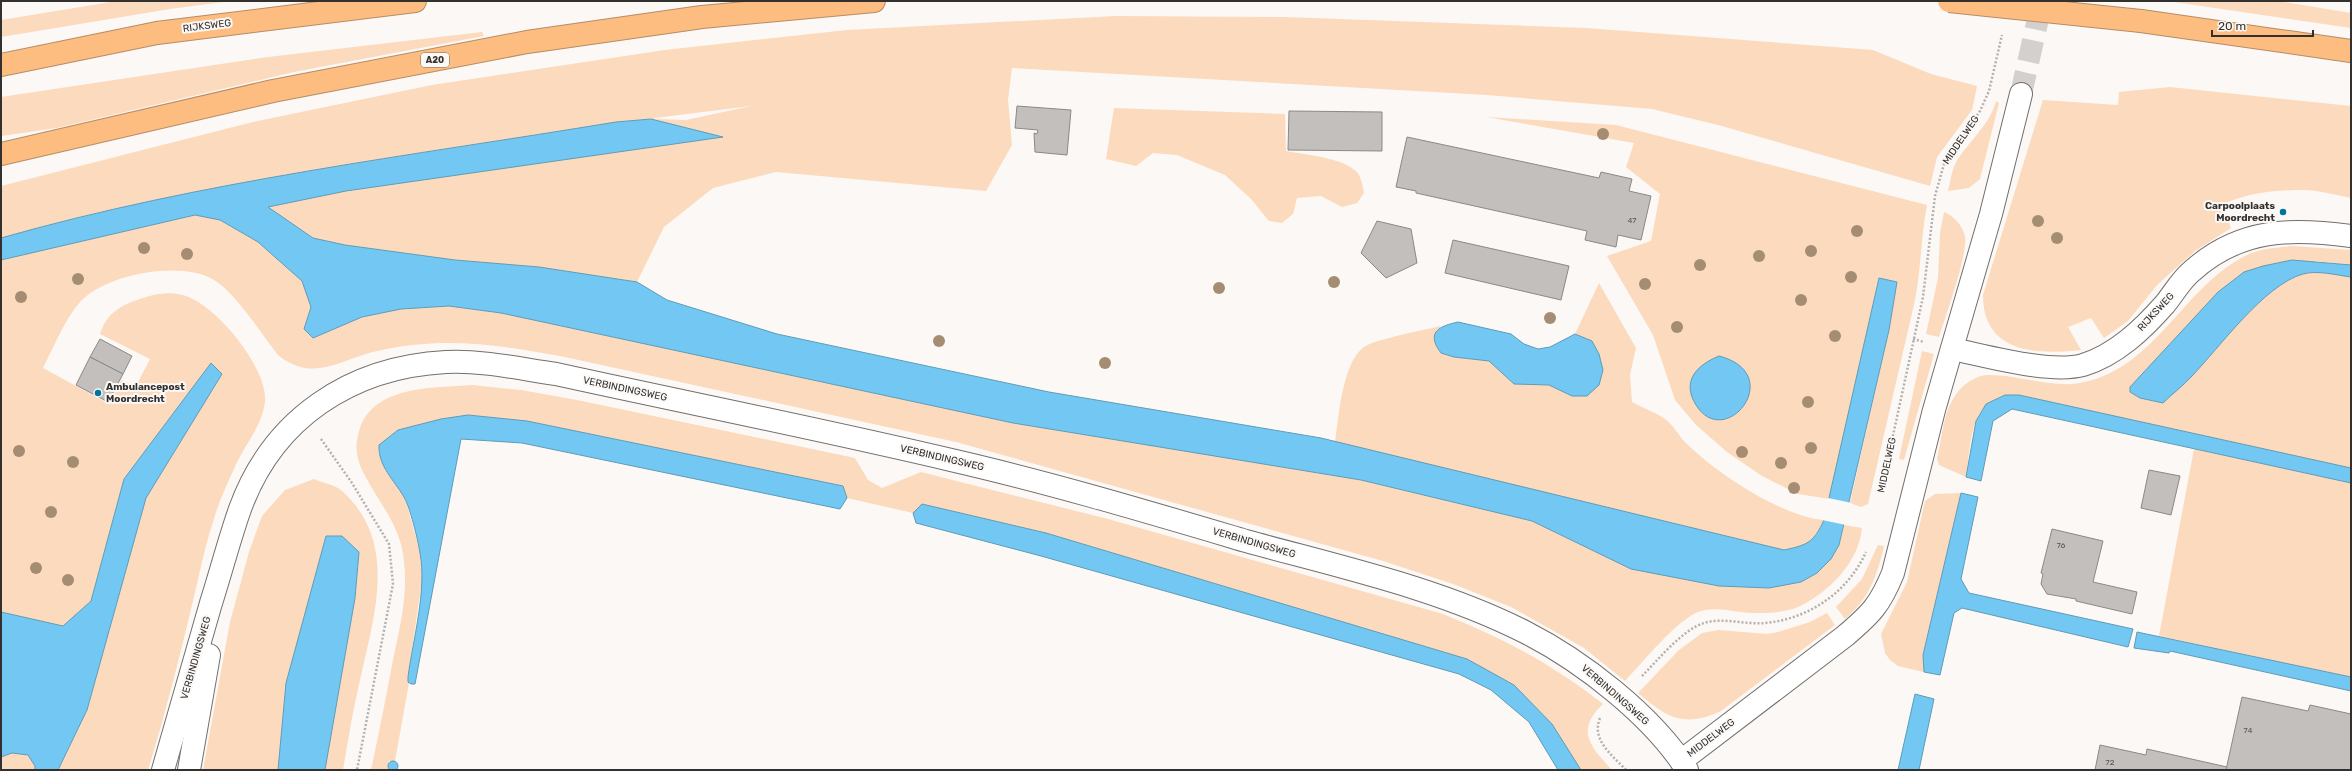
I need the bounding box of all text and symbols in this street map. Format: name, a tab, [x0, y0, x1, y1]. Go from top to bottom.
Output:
scale bar	[2212, 12, 2313, 38]
street label: RIJKSWEG	[182, 17, 232, 35]
text: 20 m	[2218, 19, 2246, 33]
road number: A20	[421, 53, 449, 67]
street label: MIDDELWEG	[1940, 113, 1982, 167]
place label: Carpoolplaats Moordrecht	[2205, 200, 2275, 224]
marker: Carpoolplaats Moordrecht	[2278, 207, 2288, 217]
house number: 47	[1628, 216, 1636, 225]
street label: RIJKSWEG	[2135, 290, 2177, 334]
street label: VERBINDINGSWEG	[582, 374, 668, 404]
place label: Ambulancepost Moordrecht	[106, 381, 185, 405]
marker: Ambulancepost Moordrecht	[93, 388, 103, 398]
street label: MIDDELWEG	[1875, 436, 1899, 494]
street label: VERBINDINGSWEG	[899, 443, 985, 474]
street label: VERBINDINGSWEG	[1211, 525, 1297, 561]
house number: 76	[2057, 541, 2066, 550]
street label: VERBINDINGSWEG	[178, 615, 214, 701]
street label: VERBINDINGSWEG	[1579, 662, 1651, 728]
street label: MIDDELWEG	[1685, 716, 1737, 760]
house number: 74	[2244, 726, 2252, 735]
house number: 72	[2106, 758, 2115, 767]

